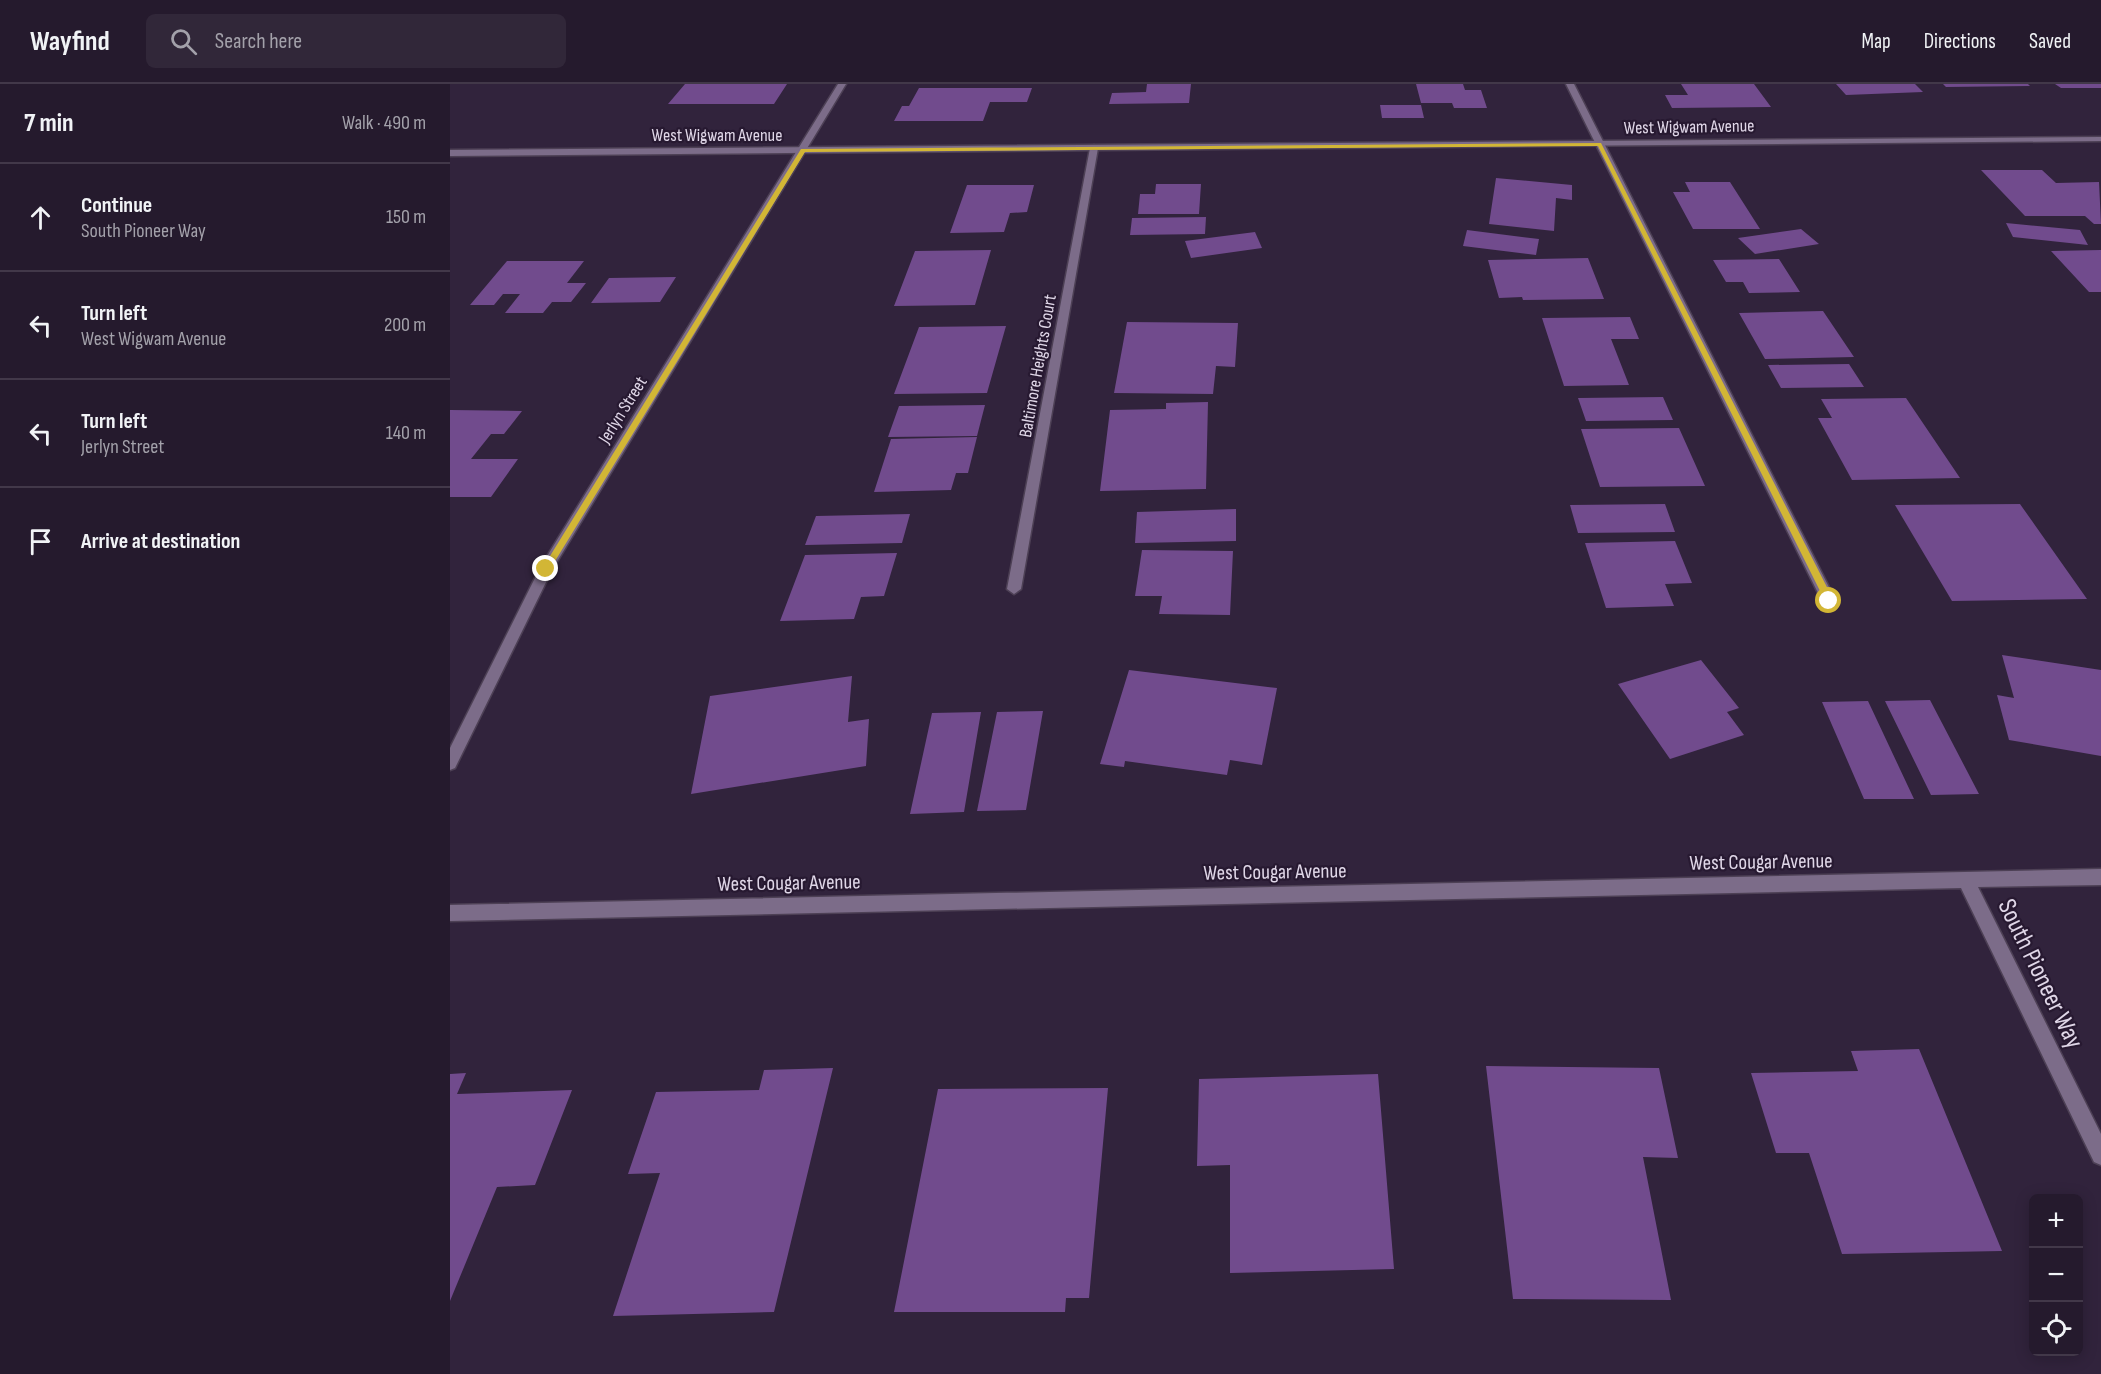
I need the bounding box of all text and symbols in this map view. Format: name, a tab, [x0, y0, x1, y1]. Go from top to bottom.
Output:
search box	[146, 14, 566, 68]
text: Wayfind	[30, 25, 110, 58]
icon: search	[167, 25, 200, 58]
text: Search here	[215, 28, 302, 55]
text: Map	[1861, 29, 1891, 54]
text: Directions	[1924, 29, 1996, 54]
text: Saved	[2029, 29, 2071, 54]
text: 7 min	[24, 108, 73, 139]
text: Walk · 490 m	[342, 111, 426, 135]
street label: West Wigwam Avenue	[1623, 115, 1755, 139]
street label: West Wigwam Avenue	[652, 125, 782, 146]
text: Continue	[81, 192, 152, 219]
icon: ahead	[24, 201, 57, 234]
text: 150 m	[386, 205, 426, 229]
text: South Pioneer Way	[81, 219, 206, 243]
street label: Baltimore Heights Court	[1015, 292, 1061, 439]
text: Turn left	[81, 300, 147, 327]
icon: left	[24, 309, 57, 342]
text: 200 m	[384, 313, 426, 337]
text: West Wigwam Avenue	[81, 327, 226, 351]
street label: Jerlyn Street	[594, 372, 652, 448]
text: Turn left	[81, 408, 147, 435]
icon: left	[24, 417, 57, 450]
text: 140 m	[386, 421, 426, 445]
text: Jerlyn Street	[81, 435, 164, 459]
icon: arrive	[24, 525, 57, 558]
text: Arrive at destination	[81, 528, 240, 555]
route end	[532, 555, 558, 581]
route start	[1815, 587, 1841, 613]
street label: West Cougar Avenue	[1689, 848, 1833, 876]
street label: West Cougar Avenue	[1203, 858, 1347, 886]
street label: West Cougar Avenue	[717, 869, 861, 897]
street label: South Pioneer Way	[1990, 894, 2090, 1054]
map controls	[2029, 1194, 2083, 1356]
button: +	[2029, 1194, 2083, 1248]
button: −	[2029, 1248, 2083, 1302]
button: locate	[2029, 1302, 2083, 1356]

